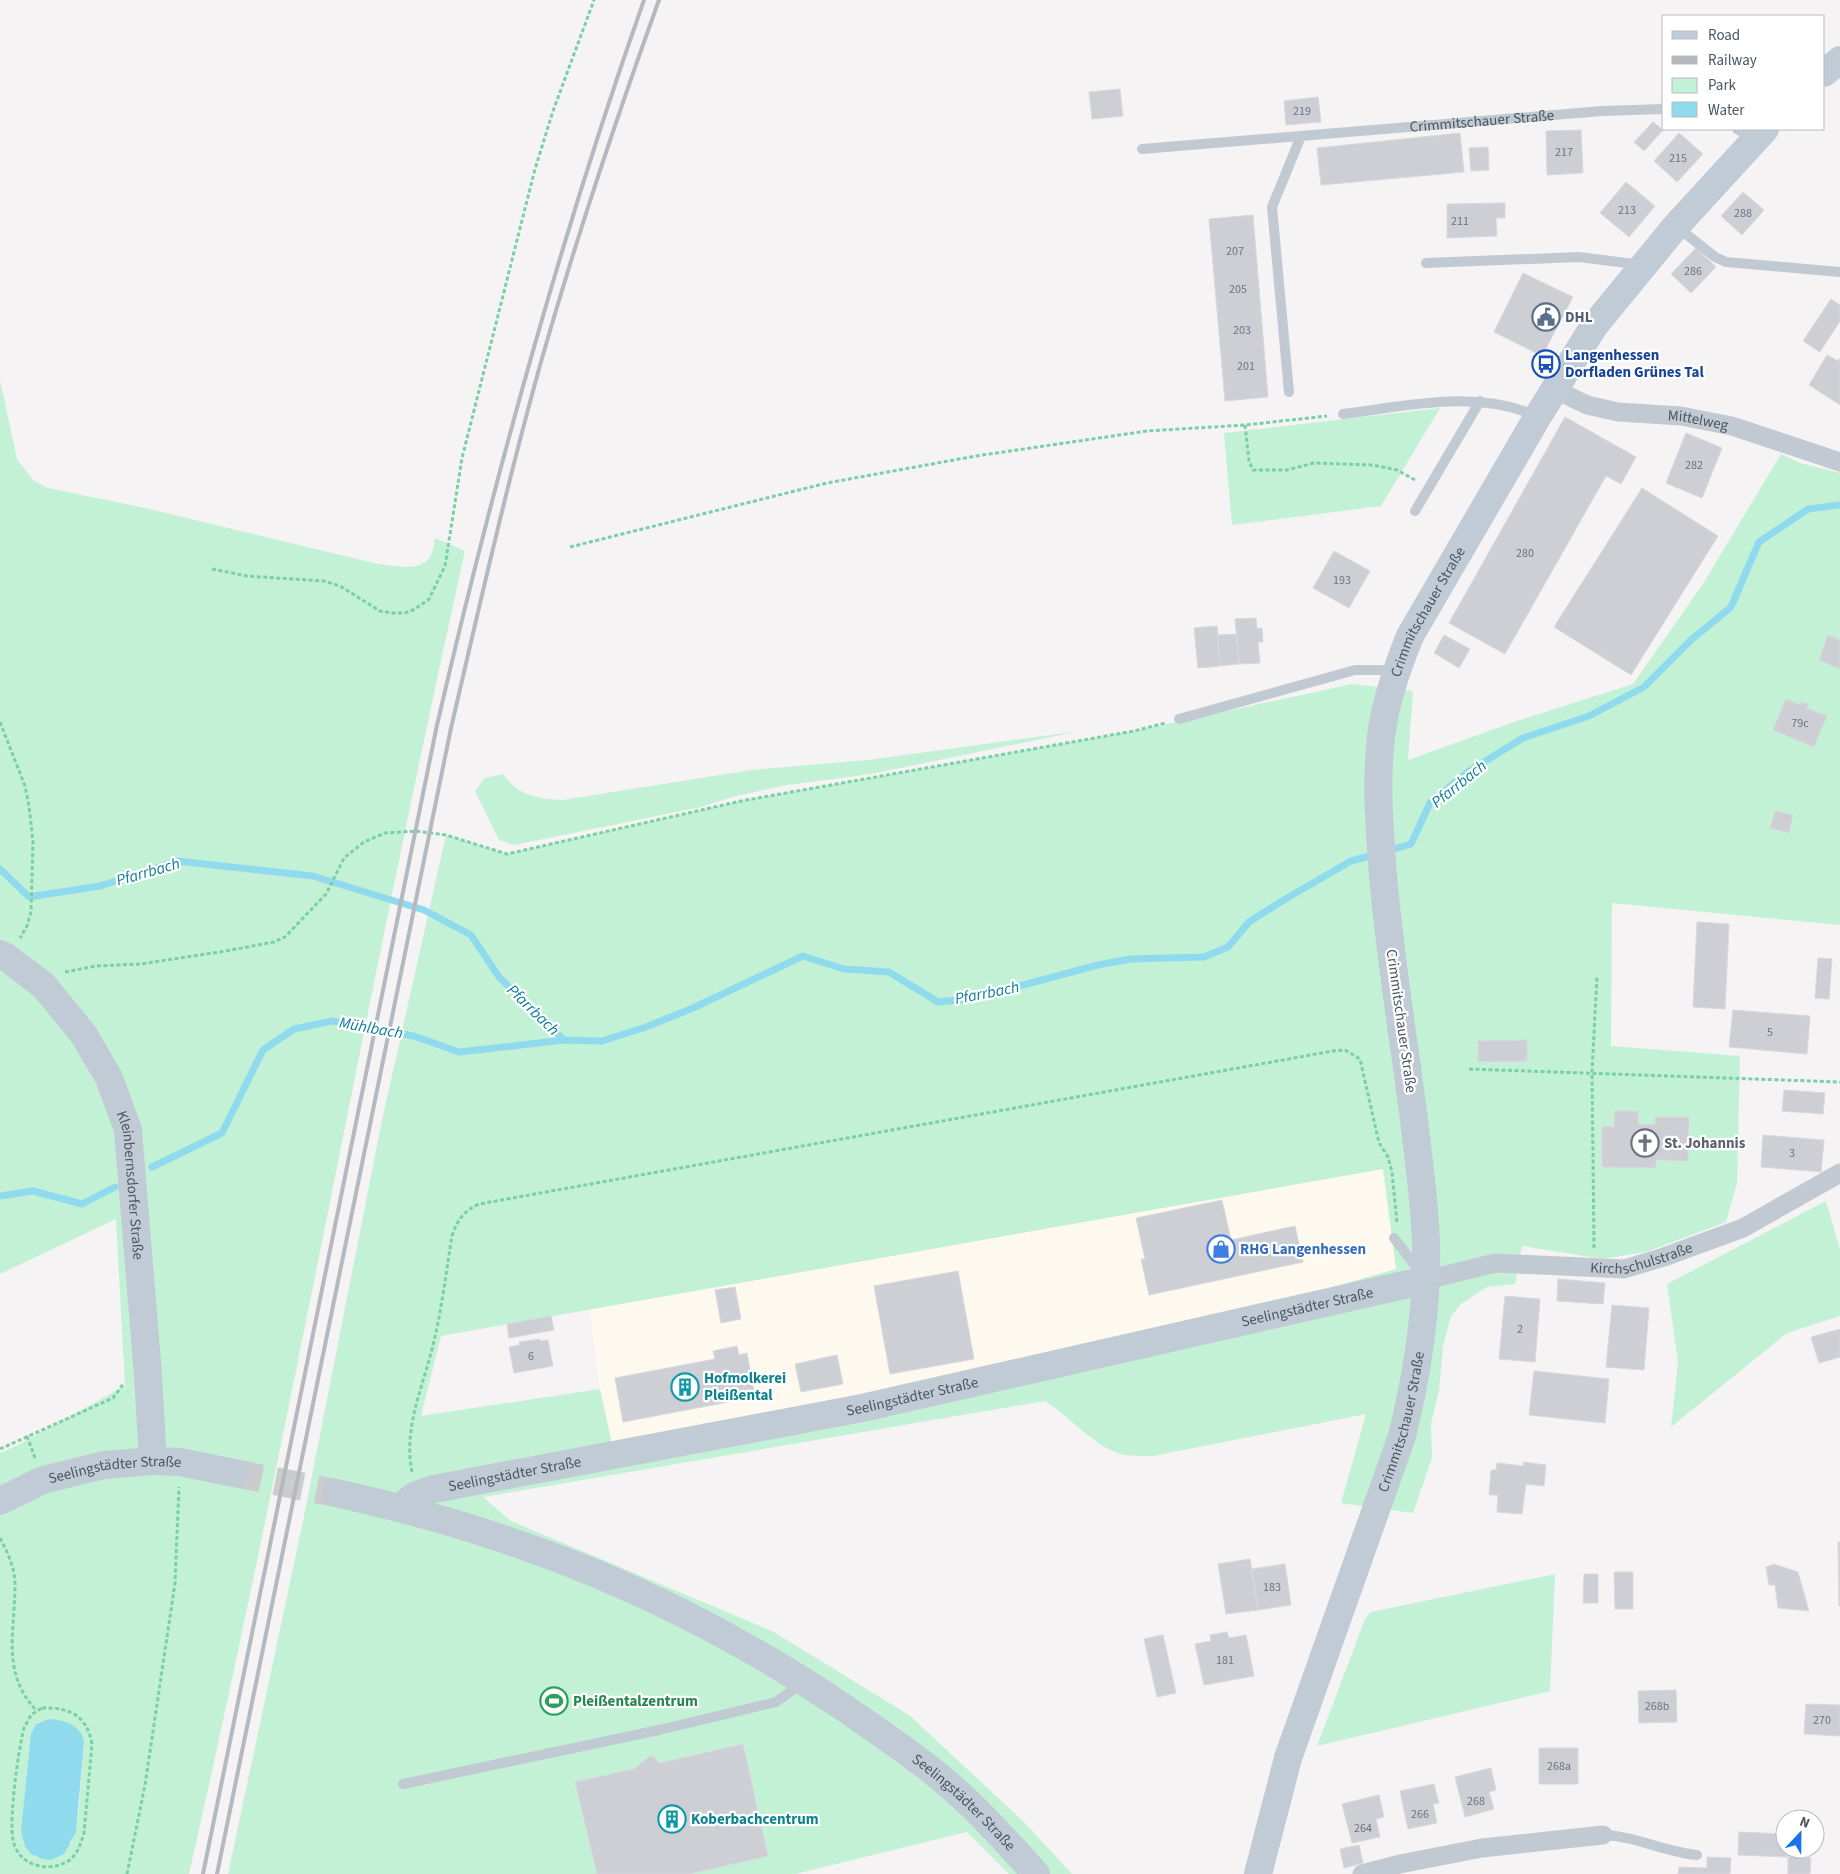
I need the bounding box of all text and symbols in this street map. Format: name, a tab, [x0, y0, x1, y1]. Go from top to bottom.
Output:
legend	[1662, 15, 1825, 130]
text: Road	[1708, 25, 1740, 46]
text: Railway	[1708, 50, 1757, 71]
text: Park	[1708, 75, 1737, 96]
text: Water	[1708, 100, 1745, 121]
house number: 219	[1293, 103, 1311, 120]
street label: Crimmitschauer Straße	[1409, 104, 1555, 137]
house number: 217	[1555, 144, 1573, 161]
house number: 215	[1669, 150, 1687, 167]
house number: 213	[1618, 202, 1636, 219]
house number: 288	[1734, 205, 1752, 222]
house number: 211	[1451, 213, 1469, 230]
house number: 207	[1226, 243, 1244, 260]
house number: 286	[1684, 263, 1702, 280]
house number: 205	[1229, 281, 1247, 298]
public building icon: DHL	[1531, 302, 1561, 332]
place label: DHL	[1565, 307, 1593, 328]
house number: 203	[1233, 322, 1251, 339]
place label: Langenhessen Dorfladen Grünes Tal	[1565, 345, 1704, 383]
bus stop icon: Langenhessen Dorfladen Grünes Tal	[1531, 349, 1561, 379]
house number: 201	[1237, 358, 1255, 375]
street label: Mittelweg	[1667, 405, 1731, 436]
house number: 282	[1685, 457, 1703, 474]
street label: Crimmitschauer Straße	[1385, 543, 1470, 680]
house number: 280	[1516, 545, 1534, 562]
house number: 193	[1333, 572, 1351, 589]
house number: 79c	[1791, 715, 1809, 732]
water label: Pfarrbach	[1427, 755, 1491, 813]
water label: Pfarrbach	[114, 852, 182, 892]
street label: Crimmitschauer Straße	[1381, 948, 1421, 1094]
water label: Pfarrbach	[953, 976, 1021, 1010]
water label: Pfarrbach	[502, 979, 564, 1041]
water label: Mühlbach	[337, 1012, 405, 1044]
house number: 5	[1767, 1024, 1773, 1041]
street label: Kleinbernsdorfer Straße	[111, 1108, 149, 1261]
church icon: St. Johannis	[1630, 1128, 1660, 1158]
place label: St. Johannis	[1664, 1133, 1746, 1154]
house number: 3	[1789, 1145, 1795, 1162]
shop icon: RHG Langenhessen	[1206, 1234, 1236, 1264]
street label: Kirchschulstraße	[1590, 1237, 1696, 1279]
place label: RHG Langenhessen	[1240, 1239, 1366, 1260]
street label: Seelingstädter Straße	[1239, 1282, 1375, 1332]
house number: 2	[1517, 1321, 1523, 1338]
house number: 6	[528, 1348, 534, 1365]
street label: Crimmitschauer Straße	[1372, 1350, 1429, 1495]
place label: Hofmolkerei Pleißental	[704, 1368, 786, 1406]
street label: Seelingstädter Straße	[844, 1371, 980, 1421]
building icon: Hofmolkerei Pleißental	[670, 1372, 700, 1402]
street label: Seelingstädter Straße	[46, 1451, 182, 1489]
street label: Seelingstädter Straße	[446, 1451, 583, 1497]
house number: 183	[1263, 1579, 1281, 1596]
house number: 181	[1216, 1652, 1234, 1669]
sports icon: Pleißentalzentrum	[539, 1686, 569, 1716]
place label: Pleißentalzentrum	[573, 1691, 698, 1712]
house number: 268b	[1645, 1698, 1670, 1715]
house number: 270	[1813, 1712, 1831, 1729]
street label: Seelingstädter Straße	[908, 1749, 1020, 1856]
house number: 268a	[1547, 1758, 1571, 1775]
house number: 268	[1467, 1793, 1485, 1810]
building icon: Koberbachcentrum	[657, 1804, 687, 1834]
house number: 266	[1411, 1806, 1429, 1823]
place label: Koberbachcentrum	[691, 1809, 819, 1830]
north arrow	[1775, 1809, 1825, 1859]
text: N	[1796, 1812, 1813, 1834]
house number: 264	[1354, 1820, 1372, 1837]

